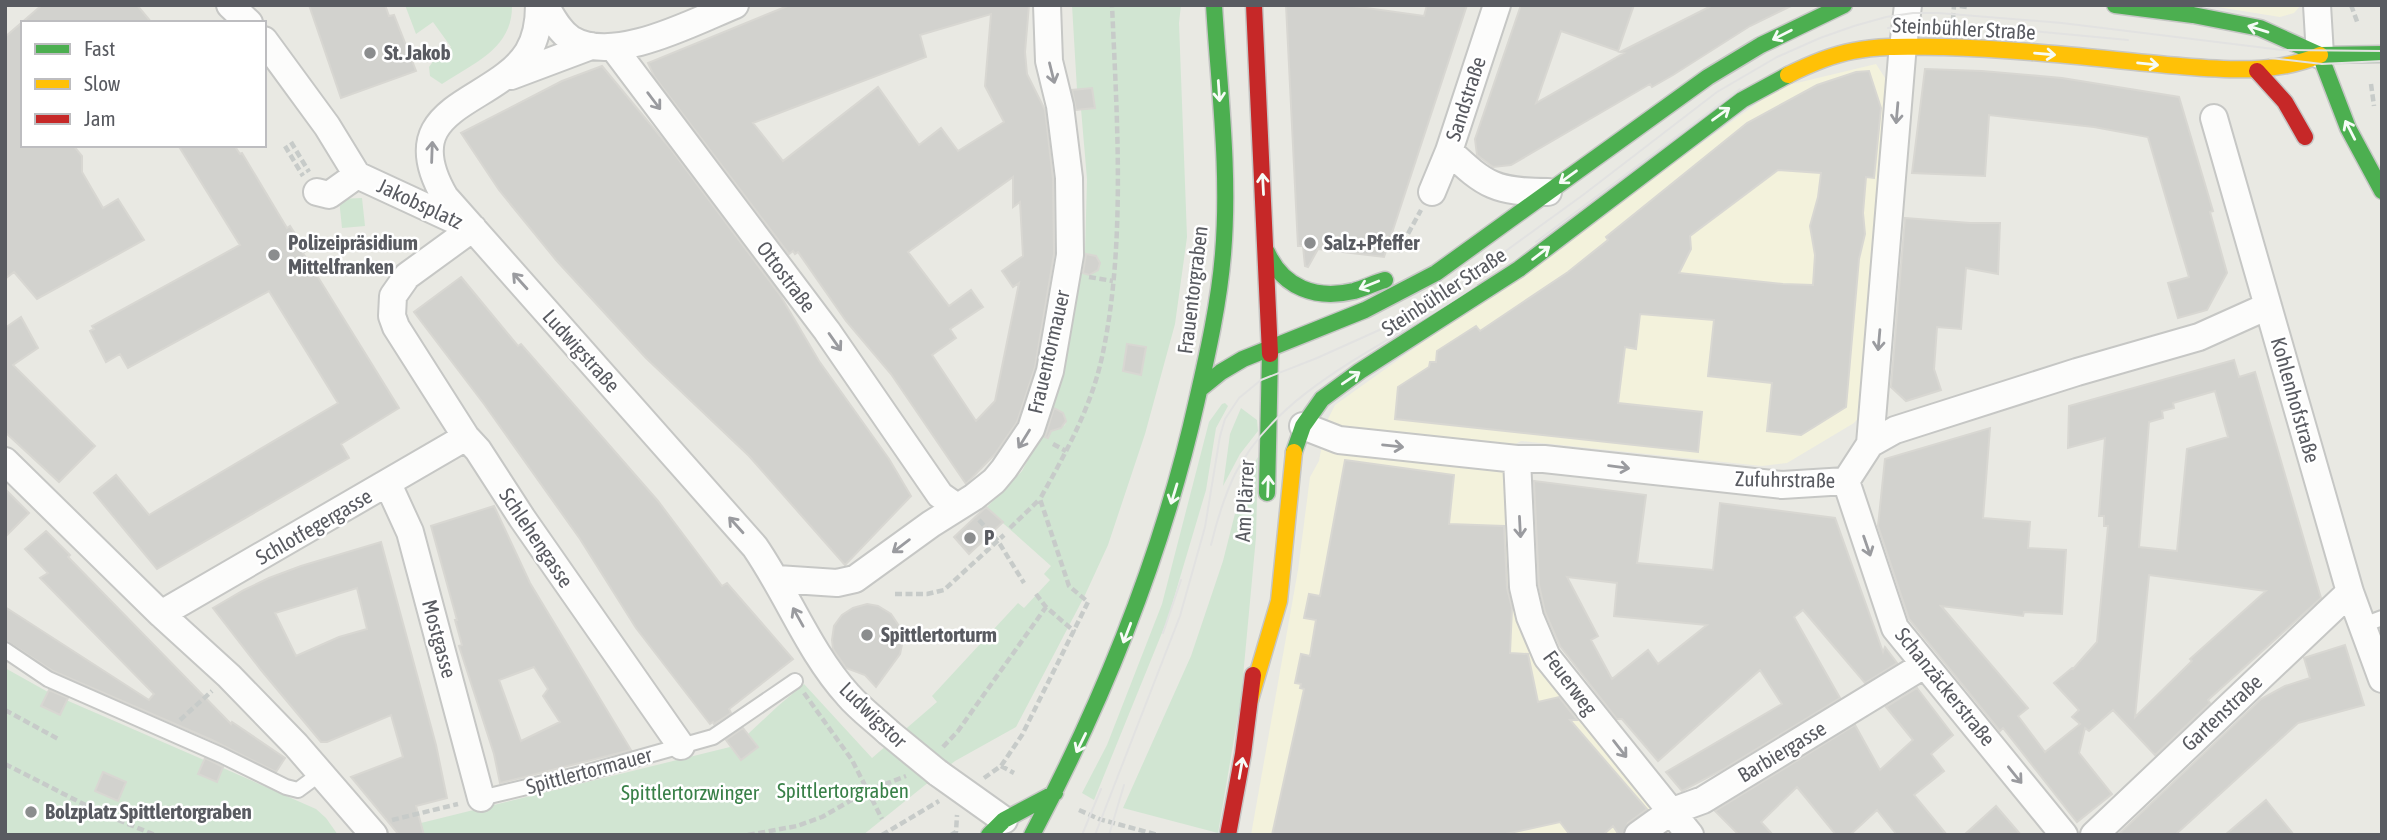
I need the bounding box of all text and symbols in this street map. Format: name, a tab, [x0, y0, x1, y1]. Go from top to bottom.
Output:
street label: Steinbühler Straße	[1892, 12, 2036, 44]
legend	[21, 21, 266, 147]
one-way arrow	[2247, 22, 2269, 35]
one-way arrow	[1773, 28, 1793, 42]
text: Fast	[84, 36, 115, 60]
place label: St. Jakob	[384, 40, 451, 64]
marker: St. Jakob	[362, 45, 378, 61]
one-way arrow	[2033, 48, 2055, 61]
street label: Sandstraße	[1440, 54, 1490, 144]
one-way arrow	[2137, 58, 2159, 71]
one-way arrow	[1046, 61, 1059, 84]
text: Slow	[84, 71, 121, 95]
one-way arrow	[1212, 79, 1225, 102]
one-way arrow	[646, 92, 661, 110]
one-way arrow	[1890, 101, 1903, 124]
text: Jam	[84, 106, 116, 130]
one-way arrow	[1711, 107, 1730, 121]
one-way arrow	[2342, 120, 2356, 141]
one-way arrow	[425, 141, 438, 164]
one-way arrow	[1560, 169, 1578, 184]
street label: Jakobsplatz	[374, 173, 467, 233]
one-way arrow	[1257, 173, 1270, 196]
street label: Frauentorgraben	[1172, 224, 1212, 355]
place label: Polizeipräsidium Mittelfranken	[288, 230, 418, 278]
place label: Salz+Pfeffer	[1324, 230, 1420, 254]
marker: Salz+Pfeffer	[1302, 235, 1318, 251]
street label: Ottostraße	[752, 236, 821, 317]
street label: Steinbühler Straße	[1377, 242, 1510, 340]
one-way arrow	[1531, 246, 1550, 260]
marker: Polizeipräsidium Mittelfranken	[266, 247, 282, 263]
one-way arrow	[512, 272, 528, 290]
one-way arrow	[1359, 280, 1380, 293]
street label: Frauentormauer	[1022, 287, 1074, 416]
street label: Ludwigstraße	[538, 304, 625, 397]
one-way arrow	[1872, 328, 1885, 351]
one-way arrow	[828, 332, 842, 351]
street label: Kohlenhofstraße	[2267, 334, 2325, 465]
one-way arrow	[1340, 370, 1360, 384]
one-way arrow	[1017, 429, 1031, 449]
one-way arrow	[1381, 439, 1404, 452]
street label: Am Plärrer	[1230, 459, 1258, 543]
one-way arrow	[1607, 461, 1630, 474]
street label: Zufuhrstraße	[1735, 466, 1835, 492]
one-way arrow	[1261, 474, 1274, 497]
one-way arrow	[1167, 482, 1180, 504]
street label: Schlotfegergasse	[251, 483, 376, 569]
street label: Schlehengasse	[495, 483, 579, 592]
one-way arrow	[1514, 515, 1527, 538]
one-way arrow	[727, 517, 744, 534]
place label: P	[984, 525, 995, 549]
marker: P	[962, 530, 978, 546]
one-way arrow	[1862, 535, 1874, 557]
one-way arrow	[892, 539, 911, 553]
street label: Mostgasse	[418, 597, 462, 681]
one-way arrow	[791, 608, 805, 628]
one-way arrow	[1120, 621, 1133, 643]
place label: Spittlertorturm	[881, 622, 997, 646]
street label: Schanzäckerstraße	[1891, 623, 2001, 750]
marker: Spittlertorturm	[859, 627, 875, 643]
street label: Feuerweg	[1539, 645, 1603, 719]
street label: Gartenstraße	[2176, 669, 2266, 755]
street label: Ludwigstor	[835, 676, 913, 753]
street label: Barbiergasse	[1733, 715, 1830, 787]
one-way arrow	[1073, 732, 1087, 753]
one-way arrow	[1613, 740, 1628, 758]
street label: Spittlertormauer	[523, 742, 655, 798]
one-way arrow	[1235, 757, 1248, 780]
one-way arrow	[2008, 766, 2023, 784]
park label: Spittlertorgraben	[777, 778, 909, 802]
park label: Spittlertorzwinger	[621, 780, 760, 804]
place label: Bolzplatz Spittlertorgraben	[45, 799, 252, 823]
marker: Bolzplatz Spittlertorgraben	[23, 804, 39, 820]

